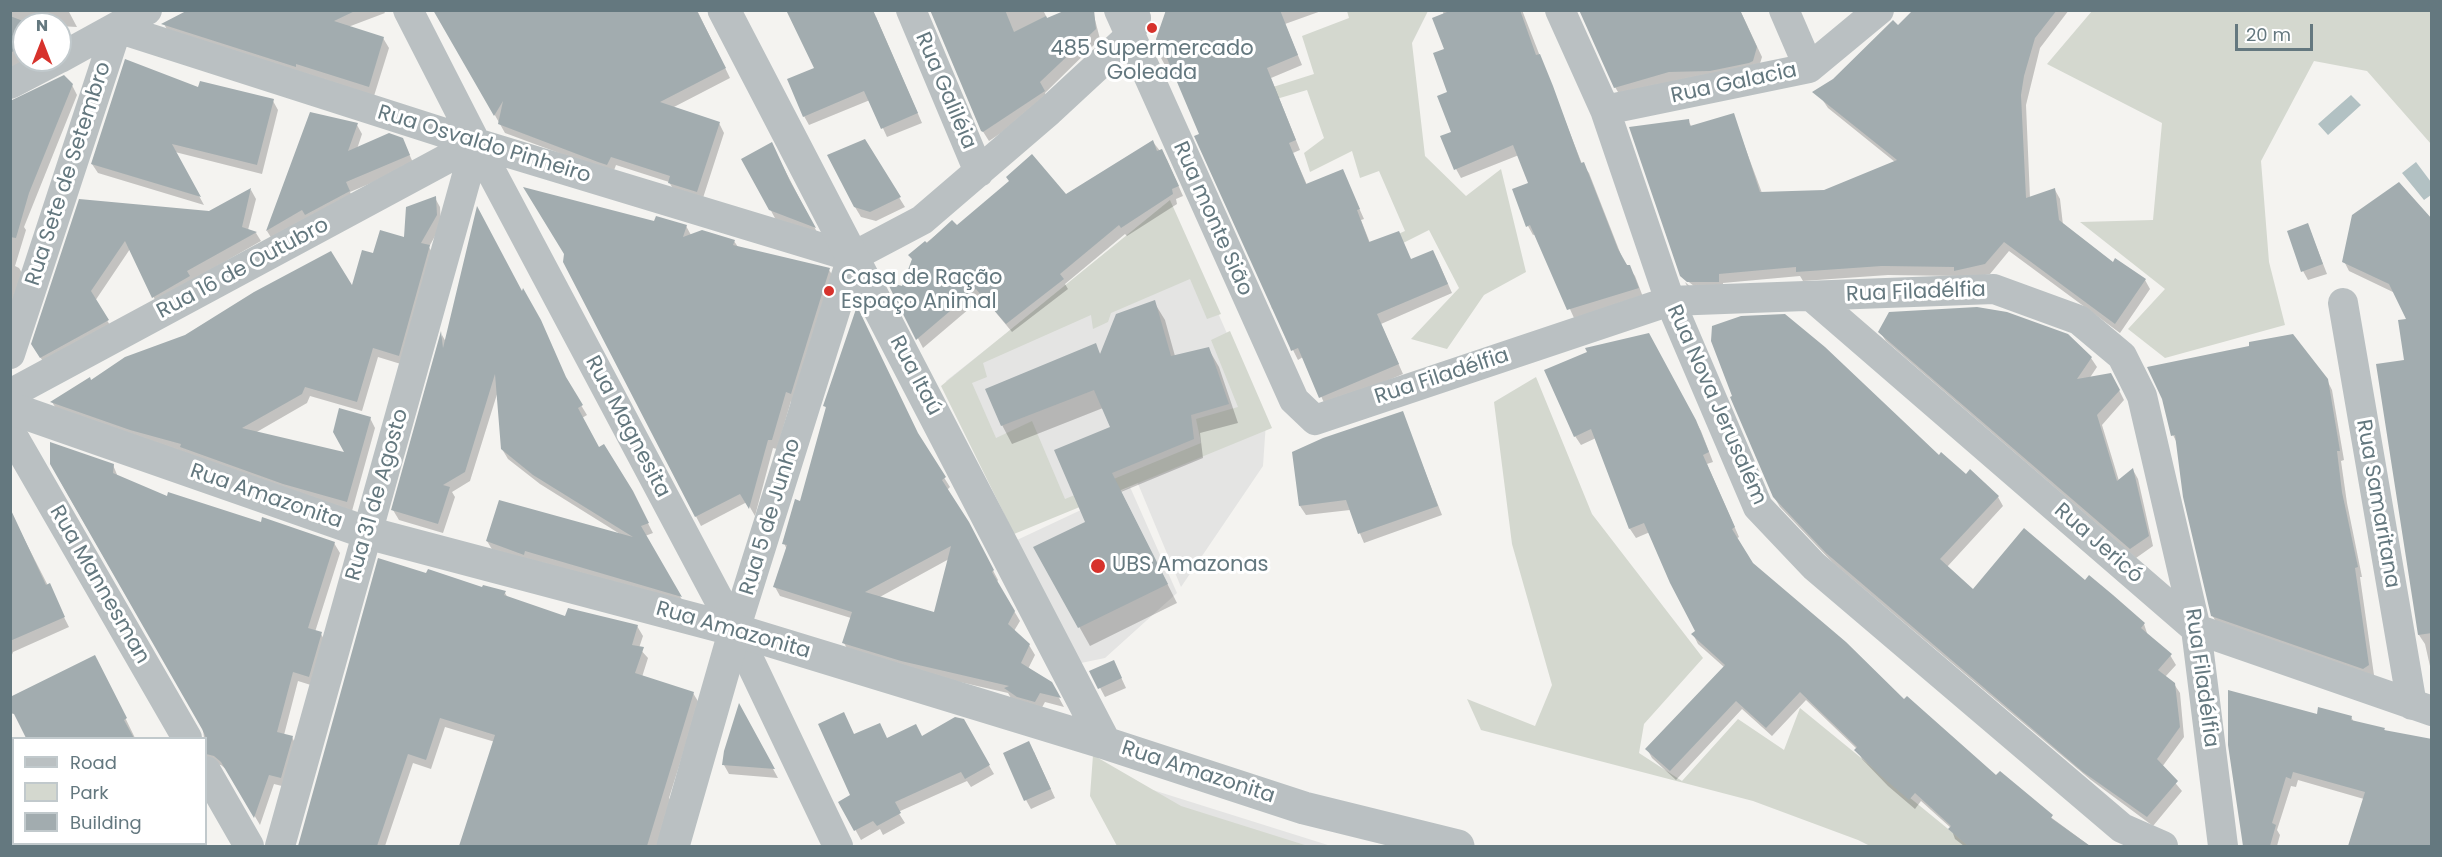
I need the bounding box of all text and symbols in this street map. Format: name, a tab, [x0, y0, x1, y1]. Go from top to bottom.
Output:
north arrow	[12, 12, 72, 72]
scale bar	[2238, 12, 2316, 50]
text: N	[36, 14, 48, 37]
marker: 485 Supermercado Goleada	[1145, 21, 1159, 35]
text: 20 m	[2246, 22, 2291, 47]
street label: Rua Galiléia	[909, 29, 981, 153]
place label: 485 Supermercado Goleada	[1050, 37, 1254, 87]
street label: Rua Galacia	[1669, 58, 1799, 110]
street label: Rua Sete de Setembro	[21, 59, 117, 289]
street label: Rua Osvaldo Pinheiro	[374, 101, 594, 189]
street label: Rua monte Sião	[1167, 138, 1257, 300]
street label: Rua 16 de Outubro	[153, 213, 333, 325]
place label: Casa de Ração Espaço Animal	[841, 266, 1002, 316]
street label: Rua Filadélfia	[1846, 278, 1986, 308]
marker: Casa de Ração Espaço Animal	[822, 284, 836, 298]
street label: Rua Nova Jerusalém	[1661, 301, 1771, 509]
street label: Rua Itaú	[884, 332, 946, 420]
street label: Rua Filadélfia	[1372, 343, 1512, 411]
street label: Rua Magnesita	[579, 352, 675, 502]
street label: Rua 31 de Agosto	[341, 406, 415, 584]
street label: Rua Samaritana	[2350, 418, 2404, 590]
street label: Rua 5 de Junho	[735, 436, 807, 598]
street label: Rua Amazonita	[187, 459, 345, 535]
street label: Rua Jericó	[2048, 499, 2148, 589]
street label: Rua Mannesman	[43, 501, 155, 669]
place label: UBS Amazonas	[1112, 553, 1269, 579]
marker: UBS Amazonas	[1089, 557, 1107, 575]
street label: Rua Amazonita	[653, 597, 813, 665]
street label: Rua Filadélfia	[2179, 607, 2223, 749]
street label: Rua Amazonita	[1118, 736, 1278, 810]
legend	[12, 737, 207, 845]
text: Road	[70, 750, 117, 775]
text: Park	[70, 780, 109, 805]
text: Building	[70, 810, 142, 835]

